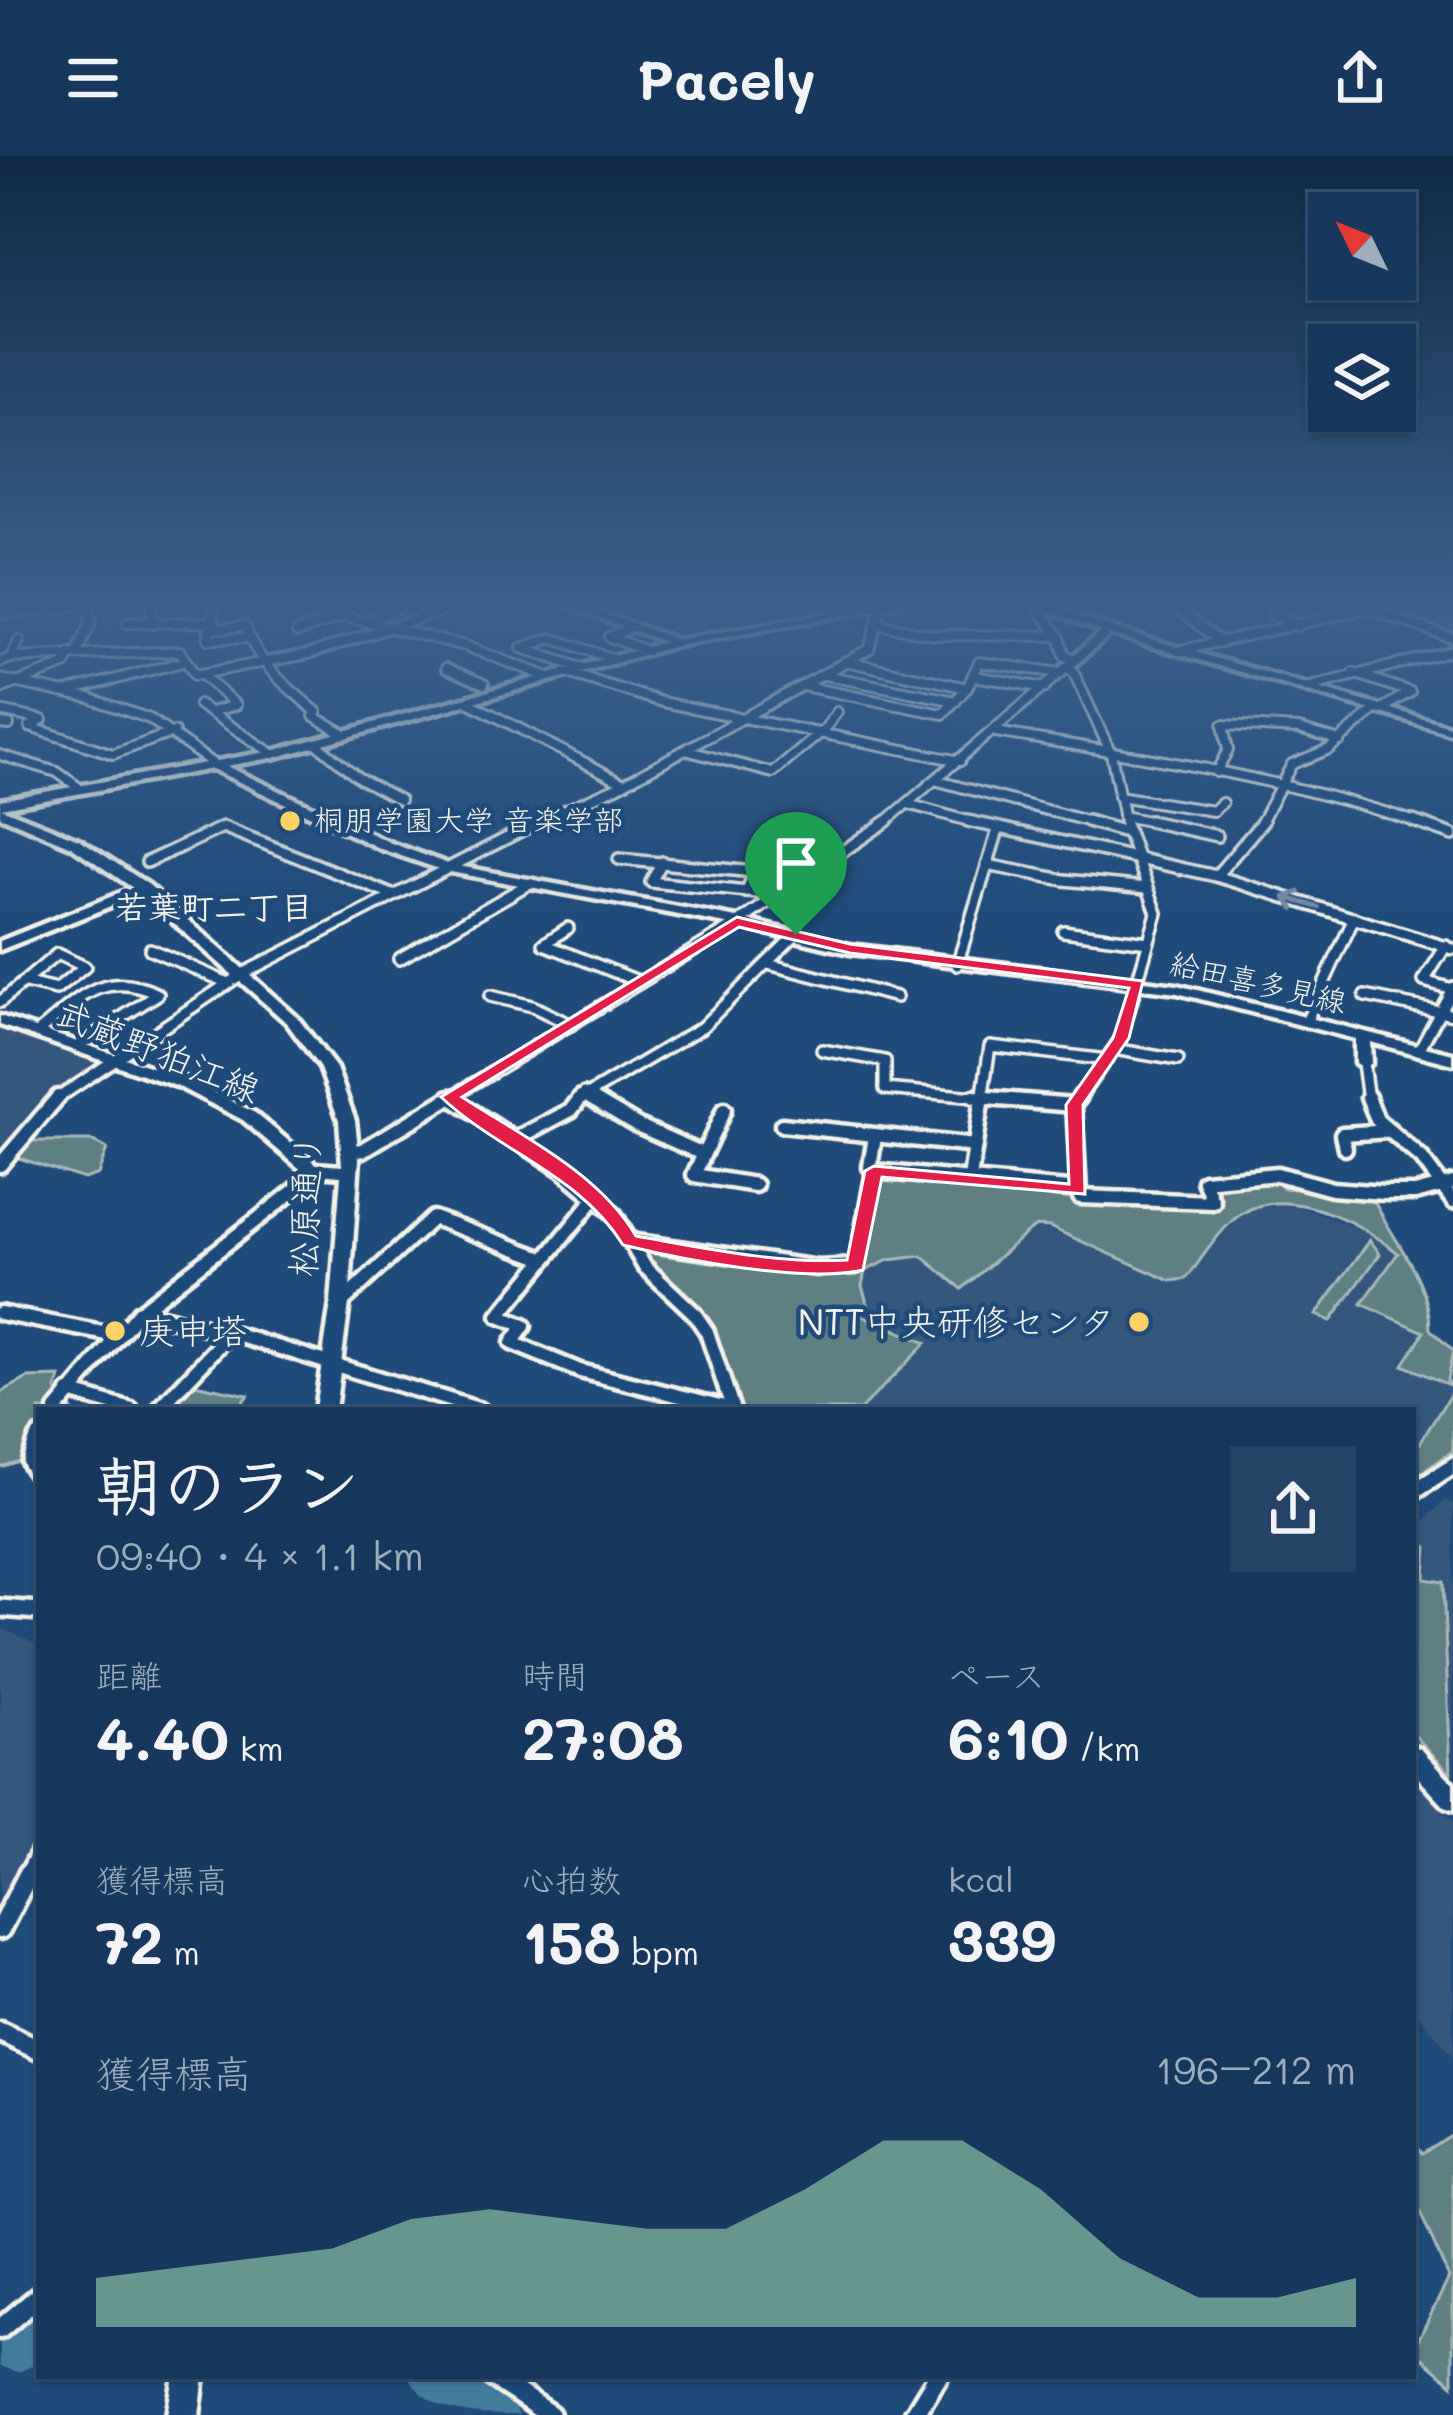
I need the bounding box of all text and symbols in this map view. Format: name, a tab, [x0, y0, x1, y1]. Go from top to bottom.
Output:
text: Pacely	[637, 43, 816, 114]
icon: menu	[60, 45, 126, 111]
icon: share	[1327, 45, 1393, 111]
north arrow	[1308, 192, 1416, 300]
map controls	[1308, 192, 1416, 432]
button: layers	[1308, 324, 1416, 432]
place label: 桐朋学園大学 音楽学部	[314, 799, 624, 839]
marker: 桐朋学園大学 音楽学部	[277, 808, 303, 834]
pin	[745, 812, 847, 935]
icon: arrive	[763, 830, 829, 896]
district label: 若葉町二丁目	[115, 884, 313, 927]
one-way arrow	[1283, 889, 1321, 911]
street label: 給田喜多見線	[1166, 941, 1351, 1021]
street label: 武蔵野狛江線	[50, 987, 268, 1112]
street label: 松原通り	[278, 1132, 329, 1278]
place label: NTT中央研修センタ	[798, 1297, 1115, 1344]
place label: 庚申塔	[139, 1306, 247, 1353]
marker: NTT中央研修センタ	[1126, 1309, 1152, 1335]
marker: 庚申塔	[102, 1318, 128, 1344]
text: 朝のラン	[96, 1441, 360, 1527]
button: share	[1230, 1446, 1356, 1572]
text: 09:40 · 4 × 1.1 km	[96, 1529, 424, 1580]
text: 距離	[96, 1653, 162, 1696]
text: 時間	[522, 1653, 588, 1696]
text: ペース	[948, 1653, 1045, 1696]
text: 4.40	[96, 1698, 229, 1776]
text: 27:08	[522, 1698, 684, 1776]
text: 6:10	[948, 1698, 1068, 1776]
text: km	[229, 1726, 284, 1769]
text: /km	[1068, 1726, 1140, 1769]
text: 獲得標高	[96, 1857, 228, 1900]
text: 心拍数	[522, 1857, 621, 1900]
text: kcal	[948, 1857, 1014, 1900]
text: 339	[948, 1900, 1056, 1978]
text: 72	[96, 1902, 163, 1980]
text: 158	[522, 1902, 621, 1980]
text: m	[163, 1930, 200, 1973]
text: bpm	[621, 1930, 699, 1973]
text: 196–212 m	[1156, 2043, 1356, 2094]
text: 獲得標高	[96, 2047, 252, 2098]

